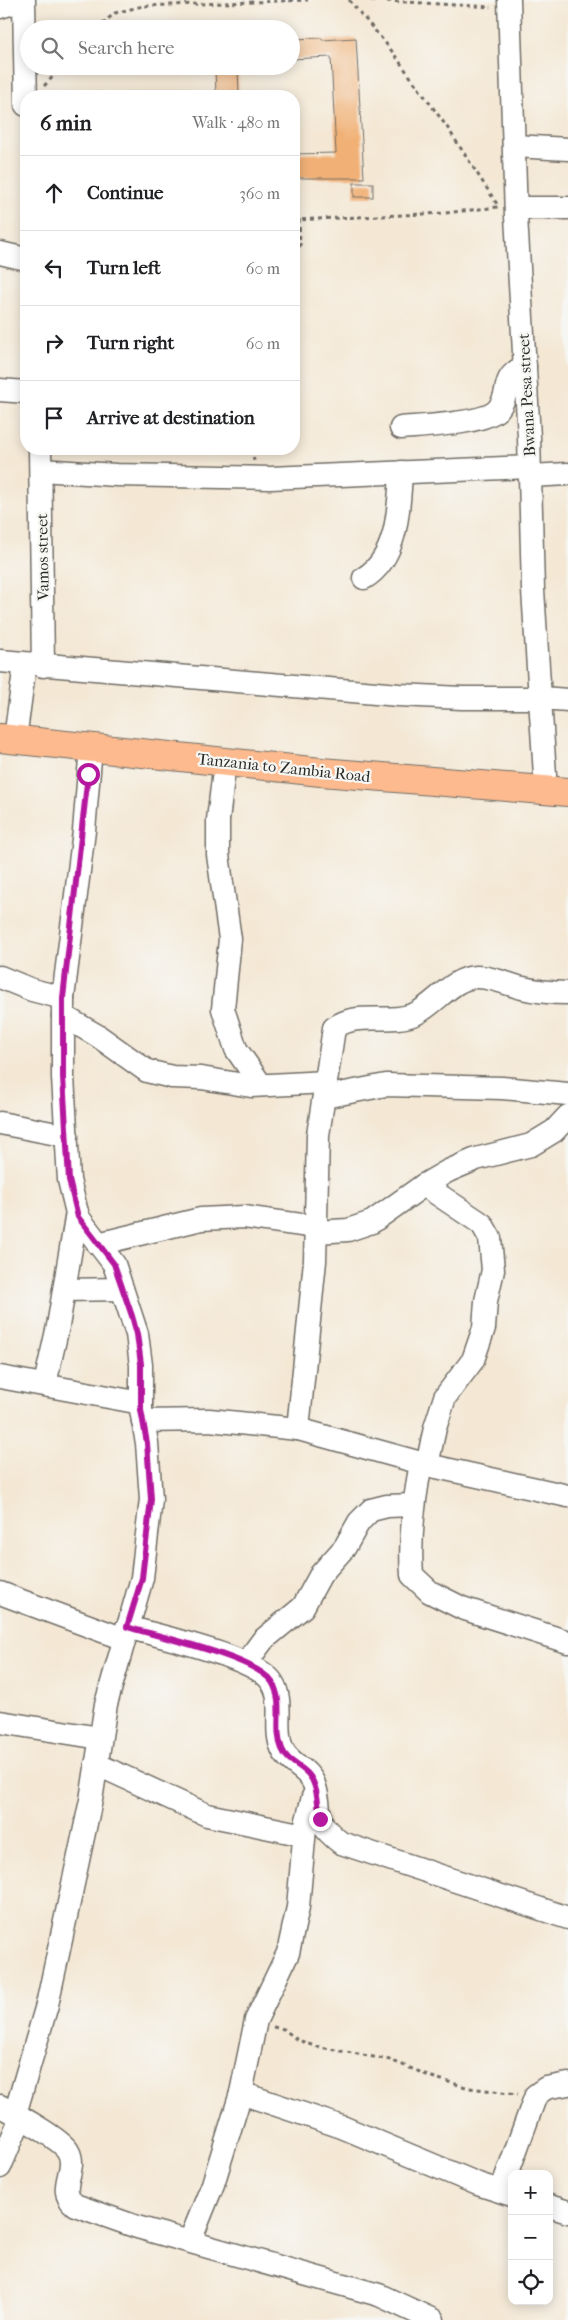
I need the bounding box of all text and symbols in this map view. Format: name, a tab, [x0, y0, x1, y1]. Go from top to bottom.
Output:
search box	[20, 20, 300, 75]
icon: search	[38, 34, 66, 62]
text: Search here	[78, 37, 174, 59]
text: 6 min	[40, 111, 92, 135]
text: Walk · 480 m	[192, 113, 280, 132]
icon: ahead	[40, 179, 68, 207]
text: Continue	[87, 182, 163, 204]
text: 360 m	[239, 184, 280, 203]
icon: left	[40, 254, 68, 282]
text: Turn left	[87, 257, 161, 279]
text: 60 m	[246, 259, 280, 278]
icon: right	[40, 329, 68, 357]
text: Turn right	[87, 332, 174, 354]
street label: Bwana Pesa street	[514, 333, 539, 457]
text: 60 m	[246, 334, 280, 353]
icon: arrive	[40, 404, 68, 432]
text: Arrive at destination	[87, 407, 255, 429]
street label: Vamos street	[32, 513, 53, 602]
street label: Tanzania to Zambia Road	[197, 749, 372, 786]
route start	[77, 763, 100, 786]
route end	[309, 1808, 332, 1831]
map controls	[508, 2170, 553, 2305]
button: +	[508, 2170, 553, 2215]
button: −	[508, 2215, 553, 2260]
button: locate	[508, 2260, 553, 2305]

